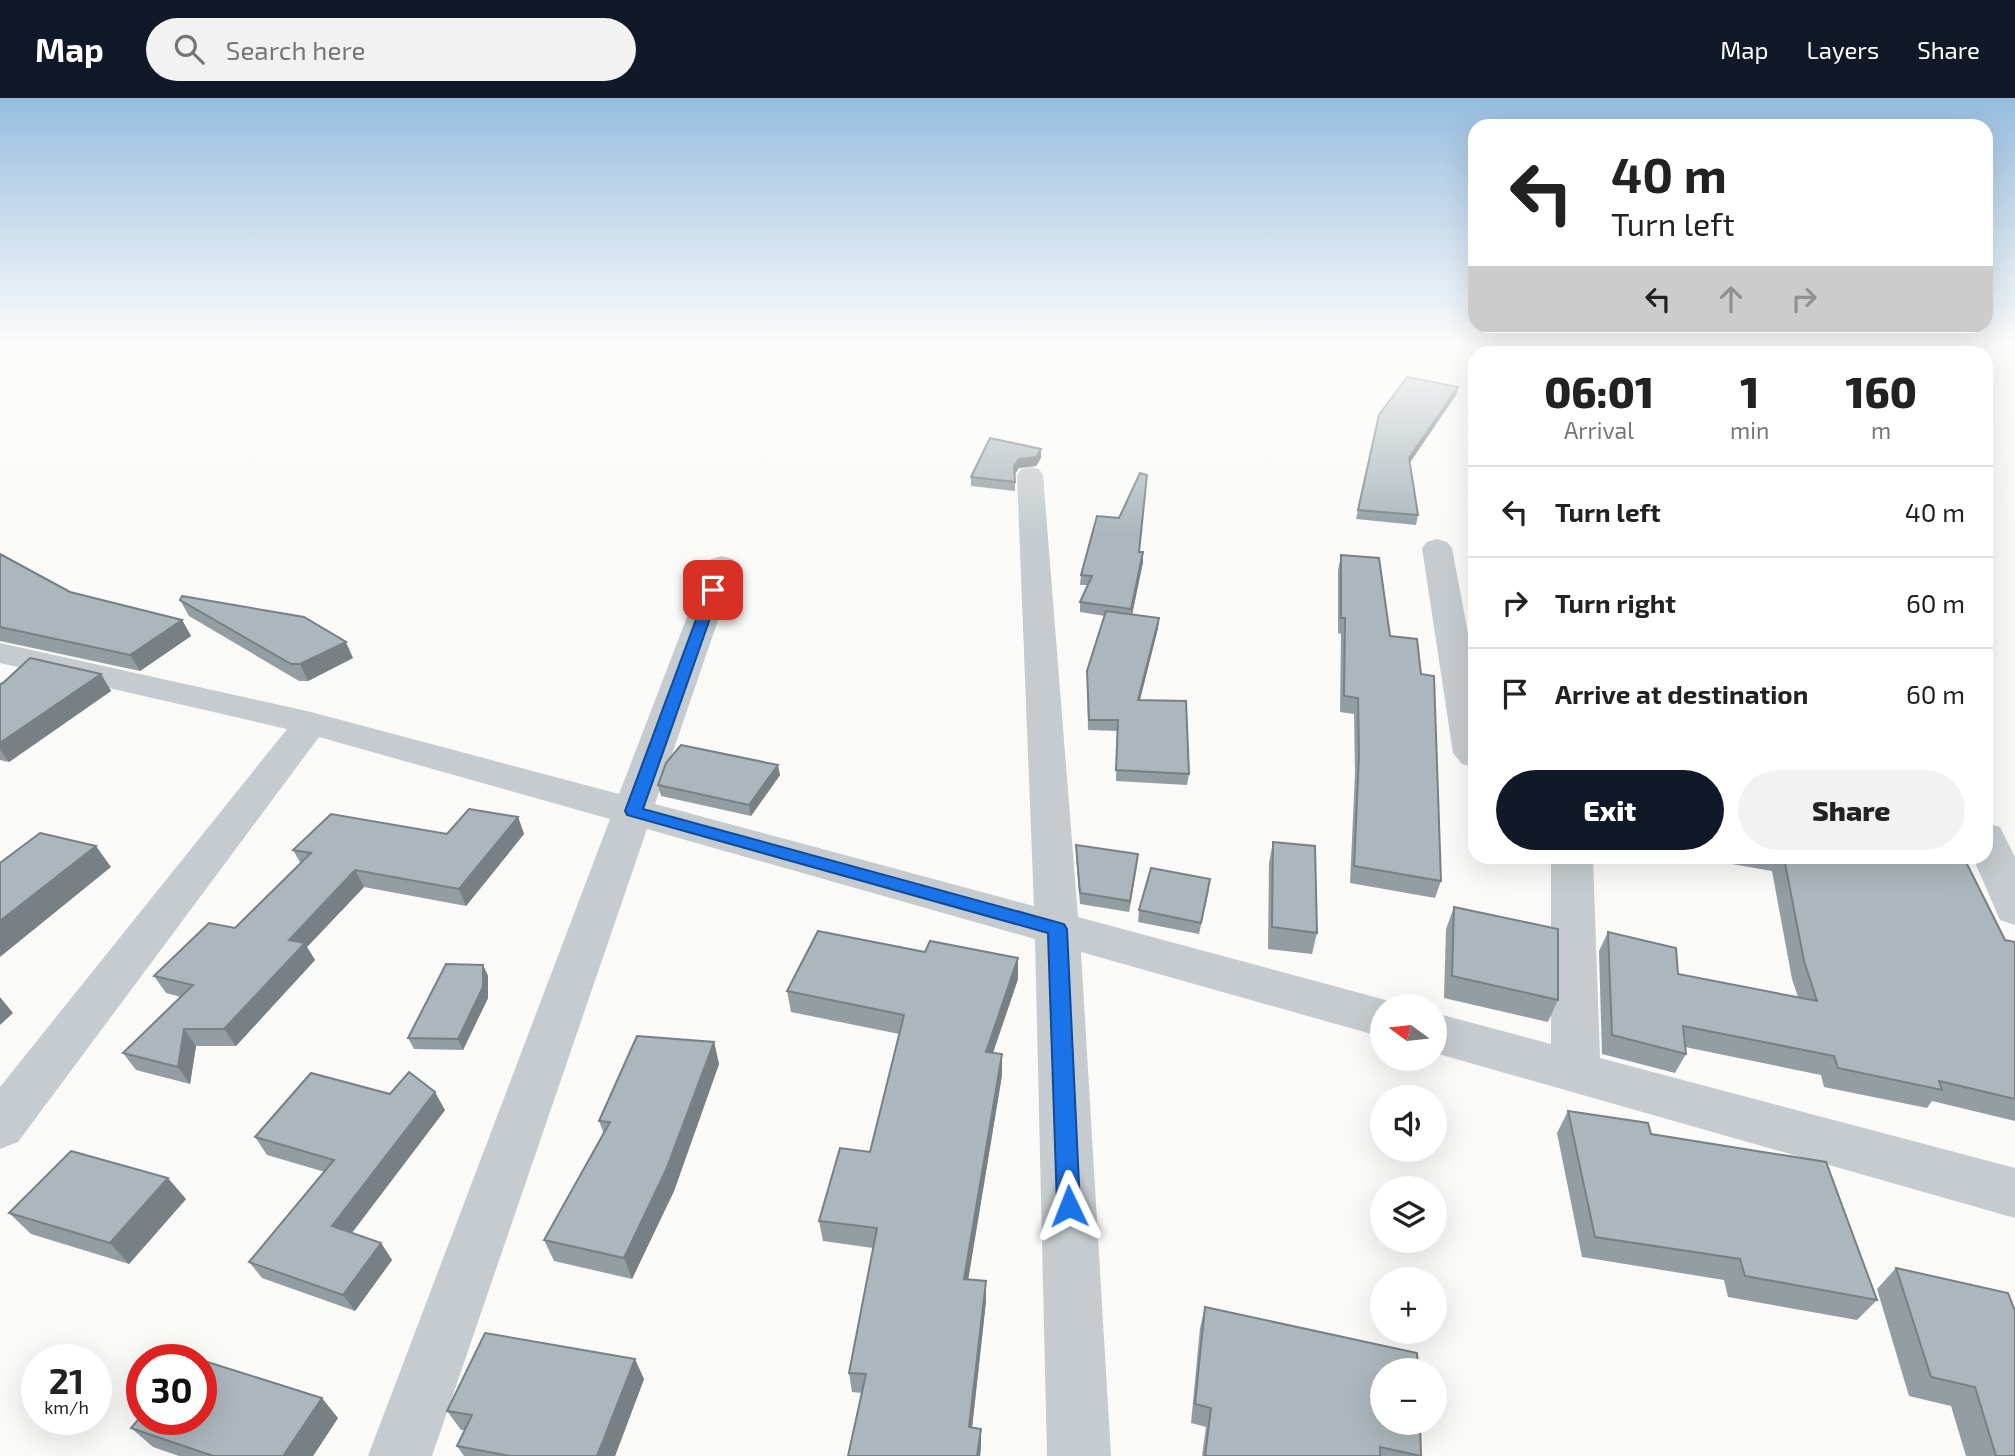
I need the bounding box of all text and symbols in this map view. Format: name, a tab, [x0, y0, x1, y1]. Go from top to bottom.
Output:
search box	[146, 18, 636, 81]
text: Map	[35, 29, 104, 69]
icon: search	[170, 30, 208, 68]
text: Search here	[226, 34, 365, 65]
text: Map	[1720, 35, 1768, 64]
text: Layers	[1806, 35, 1879, 64]
text: Share	[1917, 35, 1980, 64]
text: 40 m	[1611, 144, 1727, 203]
icon: left	[1496, 147, 1587, 238]
text: Turn left	[1611, 204, 1735, 242]
icon: left	[1639, 280, 1677, 318]
icon: ahead	[1712, 280, 1750, 318]
icon: right	[1785, 280, 1823, 318]
text: 06:01	[1544, 366, 1654, 416]
text: 1	[1740, 366, 1759, 416]
text: 160	[1846, 366, 1917, 416]
text: Arrival	[1564, 416, 1634, 444]
text: min	[1730, 416, 1769, 444]
text: m	[1871, 416, 1891, 444]
icon: left	[1496, 493, 1534, 531]
text: Turn left	[1555, 496, 1661, 527]
text: 40 m	[1905, 496, 1965, 527]
pin	[683, 560, 743, 620]
icon: arrive	[694, 571, 732, 609]
icon: right	[1496, 584, 1534, 622]
text: Turn right	[1555, 587, 1676, 618]
text: 60 m	[1906, 587, 1965, 618]
icon: arrive	[1496, 675, 1534, 713]
text: Arrive at destination	[1555, 678, 1808, 709]
text: 60 m	[1906, 678, 1965, 709]
button: Exit	[1496, 770, 1724, 850]
button: Share	[1738, 770, 1965, 850]
north arrow	[1370, 994, 1447, 1071]
map controls	[1370, 994, 1447, 1435]
button: sound	[1370, 1085, 1447, 1162]
position arrow	[1032, 1169, 1106, 1243]
button: layers	[1370, 1176, 1447, 1253]
button: +	[1370, 1267, 1447, 1344]
speed limit sign: 30	[126, 1344, 217, 1435]
button: −	[1370, 1358, 1447, 1435]
text: 21	[49, 1359, 84, 1401]
text: km/h	[44, 1396, 89, 1418]

